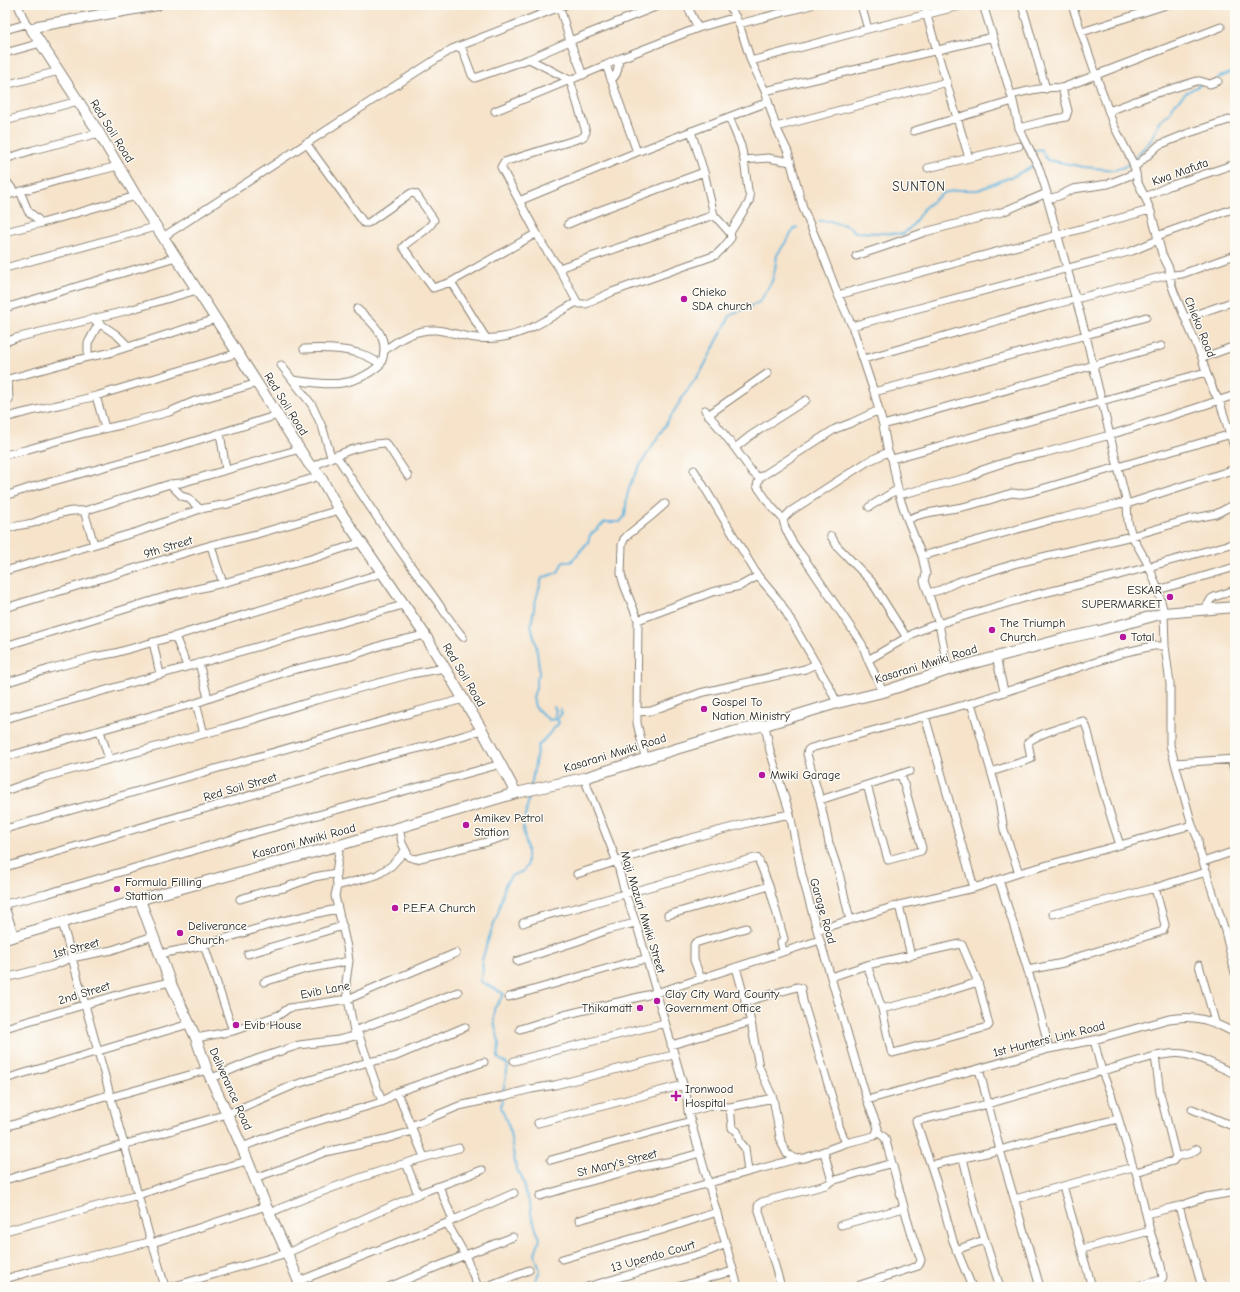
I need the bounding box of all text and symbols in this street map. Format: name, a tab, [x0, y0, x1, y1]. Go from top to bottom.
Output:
street label: Red Soil Road	[87, 97, 137, 165]
street label: Kwa Mafuta	[1150, 155, 1210, 189]
district label: SUNTON	[892, 179, 946, 194]
place label: Chieko SDA church	[692, 285, 752, 313]
marker: Chieko SDA church	[679, 294, 689, 304]
street label: Chieko Road	[1181, 295, 1219, 359]
street label: Red Soil Road	[261, 370, 311, 438]
street label: 9th Street	[142, 533, 195, 561]
place label: ESKAR SUPERMARKET	[1082, 583, 1163, 611]
marker: ESKAR SUPERMARKET	[1165, 592, 1175, 602]
place label: The Triumph Church	[1000, 616, 1065, 644]
marker: The Triumph Church	[987, 625, 997, 635]
place label: Total	[1131, 630, 1154, 644]
marker: Total	[1118, 632, 1128, 642]
street label: Red Soil Road	[440, 641, 488, 709]
street label: Kasarani Mwiki Road	[873, 642, 979, 686]
place label: Gospel To Nation Ministry	[712, 695, 791, 723]
marker: Gospel To Nation Ministry	[699, 704, 709, 714]
street label: Kasarani Mwiki Road	[562, 731, 668, 775]
place label: Mwiki Garage	[770, 768, 840, 782]
street label: Red Soil Street	[202, 770, 279, 804]
marker: Mwiki Garage	[757, 770, 767, 780]
place label: Amikev Petrol Station	[474, 811, 543, 839]
street label: Kasarani Mwiki Road	[251, 820, 357, 862]
marker: Amikev Petrol Station	[461, 820, 471, 830]
street label: Maji Mazuri Mwiki Street	[618, 849, 668, 976]
place label: Formula Filling Stattion	[125, 875, 202, 903]
street label: Garage Road	[807, 876, 839, 946]
marker: Formula Filling Stattion	[112, 884, 122, 894]
place label: P.E.F.A Church	[403, 901, 476, 915]
marker: P.E.F.A Church	[390, 903, 400, 913]
place label: Deliverance Church	[188, 919, 247, 947]
marker: Deliverance Church	[175, 928, 185, 938]
street label: 1st Street	[51, 935, 101, 961]
street label: 2nd Street	[56, 978, 112, 1007]
street label: Evib Lane	[299, 978, 351, 1002]
place label: Clay City Ward County Government Office	[665, 987, 780, 1015]
marker: Clay City Ward County Government Office	[652, 996, 662, 1006]
place label: Thikamatt	[582, 1001, 633, 1015]
marker: Thikamatt	[635, 1003, 645, 1013]
place label: Evib House	[244, 1018, 302, 1032]
street label: 1st Hunters' Link Road	[992, 1018, 1106, 1060]
marker: Evib House	[231, 1020, 241, 1030]
street label: Deliverance Road	[207, 1046, 255, 1132]
place label: Ironwood Hospital	[685, 1082, 733, 1110]
marker: Ironwood Hospital	[670, 1090, 682, 1102]
street label: St Mary's Street	[576, 1146, 659, 1180]
street label: 13 Upendo Court	[609, 1237, 697, 1275]

